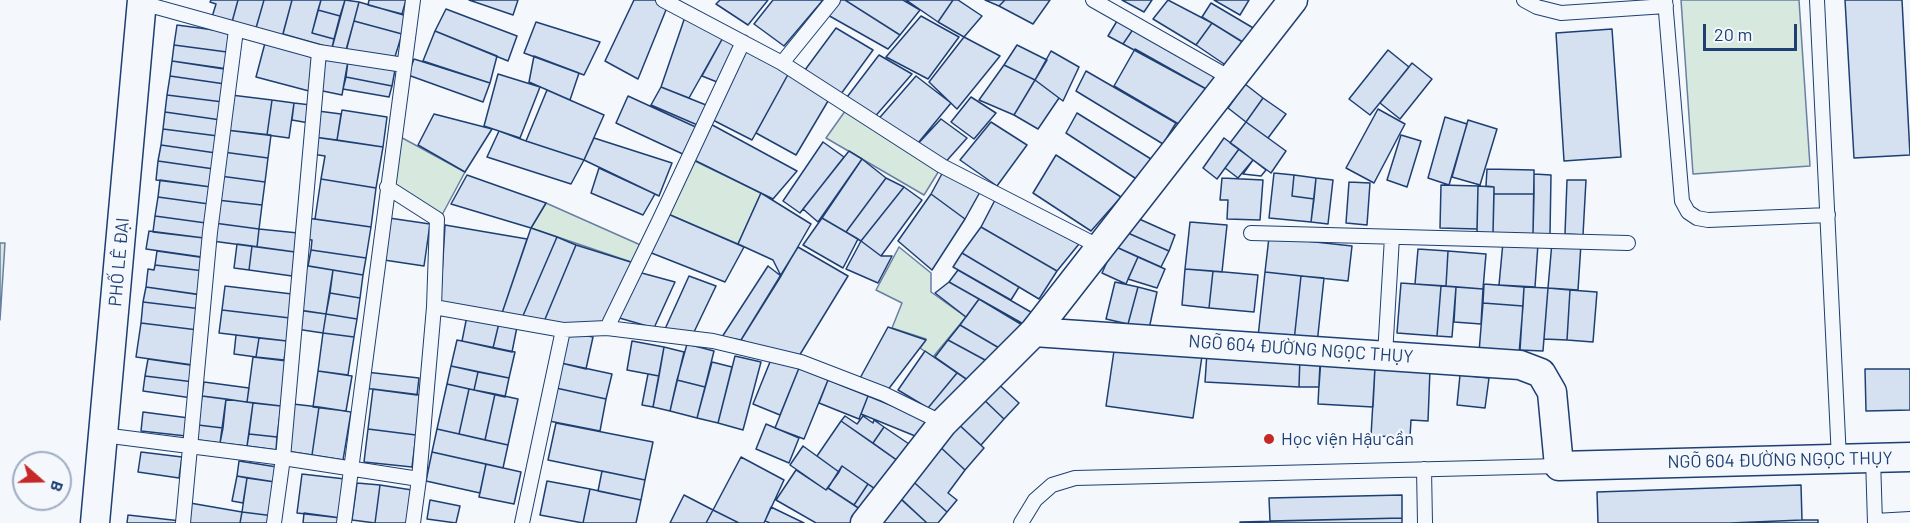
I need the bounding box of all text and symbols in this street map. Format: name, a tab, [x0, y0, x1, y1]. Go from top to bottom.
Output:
scale bar	[1706, 12, 1800, 50]
text: 20 m	[1714, 23, 1752, 45]
street label: PHỐ LÊ ĐẠI	[104, 217, 134, 307]
street label: NGÕ 604 ĐƯỜNG NGỌC THỤY	[1188, 330, 1414, 368]
place label: Học viện Hậu cần	[1281, 428, 1414, 450]
marker: Học viện Hậu cần	[1262, 432, 1276, 446]
street label: NGÕ 604 ĐƯỜNG NGỌC THỤY	[1667, 447, 1893, 473]
north arrow	[12, 451, 72, 511]
text: B	[47, 479, 68, 495]

